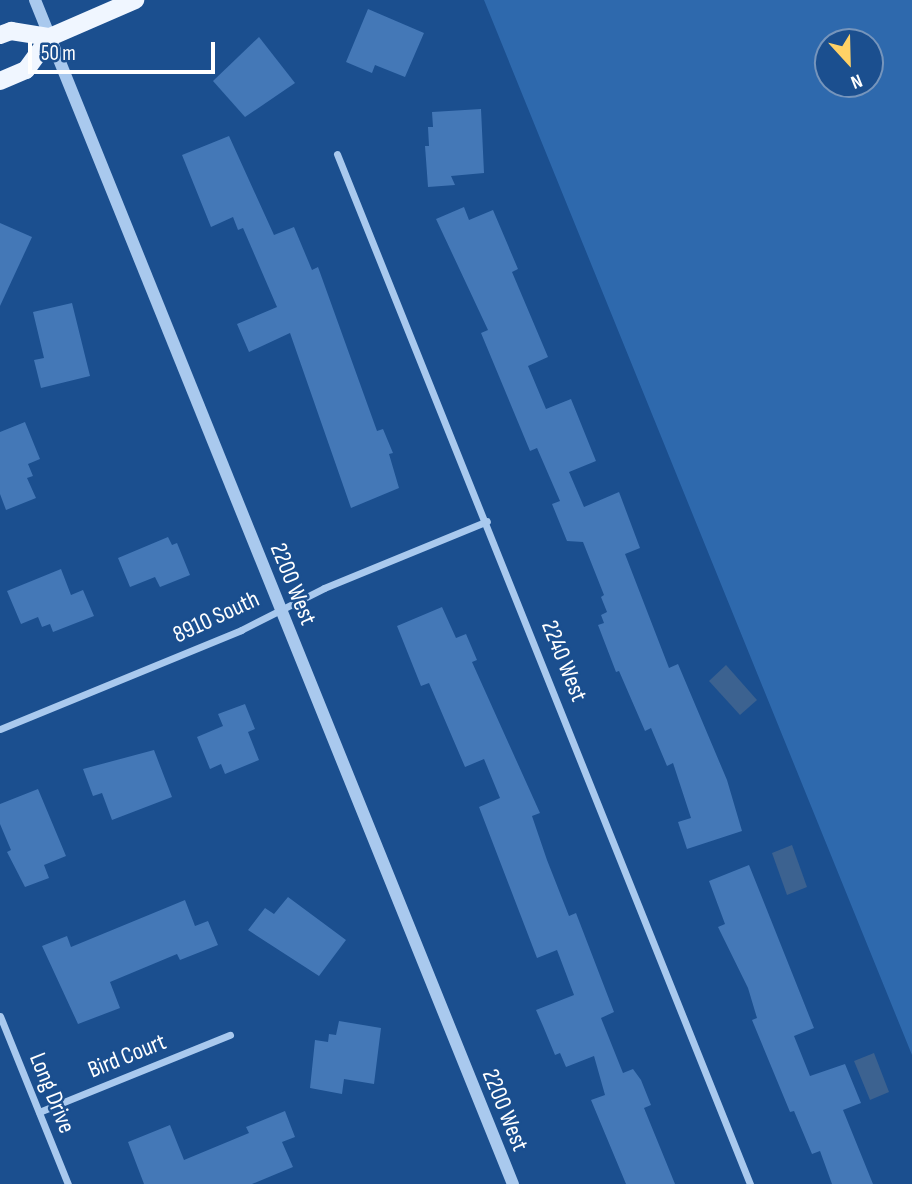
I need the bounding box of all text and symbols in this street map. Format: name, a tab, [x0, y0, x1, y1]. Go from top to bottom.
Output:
scale bar	[32, 28, 219, 72]
north arrow	[814, 28, 884, 98]
text: 50 m	[41, 41, 76, 66]
text: N	[847, 69, 865, 94]
street label: 2200 West	[264, 539, 322, 629]
street label: 8910 South	[168, 585, 264, 649]
street label: 2240 West	[535, 616, 593, 706]
street label: Bird Court	[84, 1027, 170, 1085]
street label: Long Drive	[23, 1049, 81, 1137]
street label: 2200 West	[476, 1065, 534, 1155]

